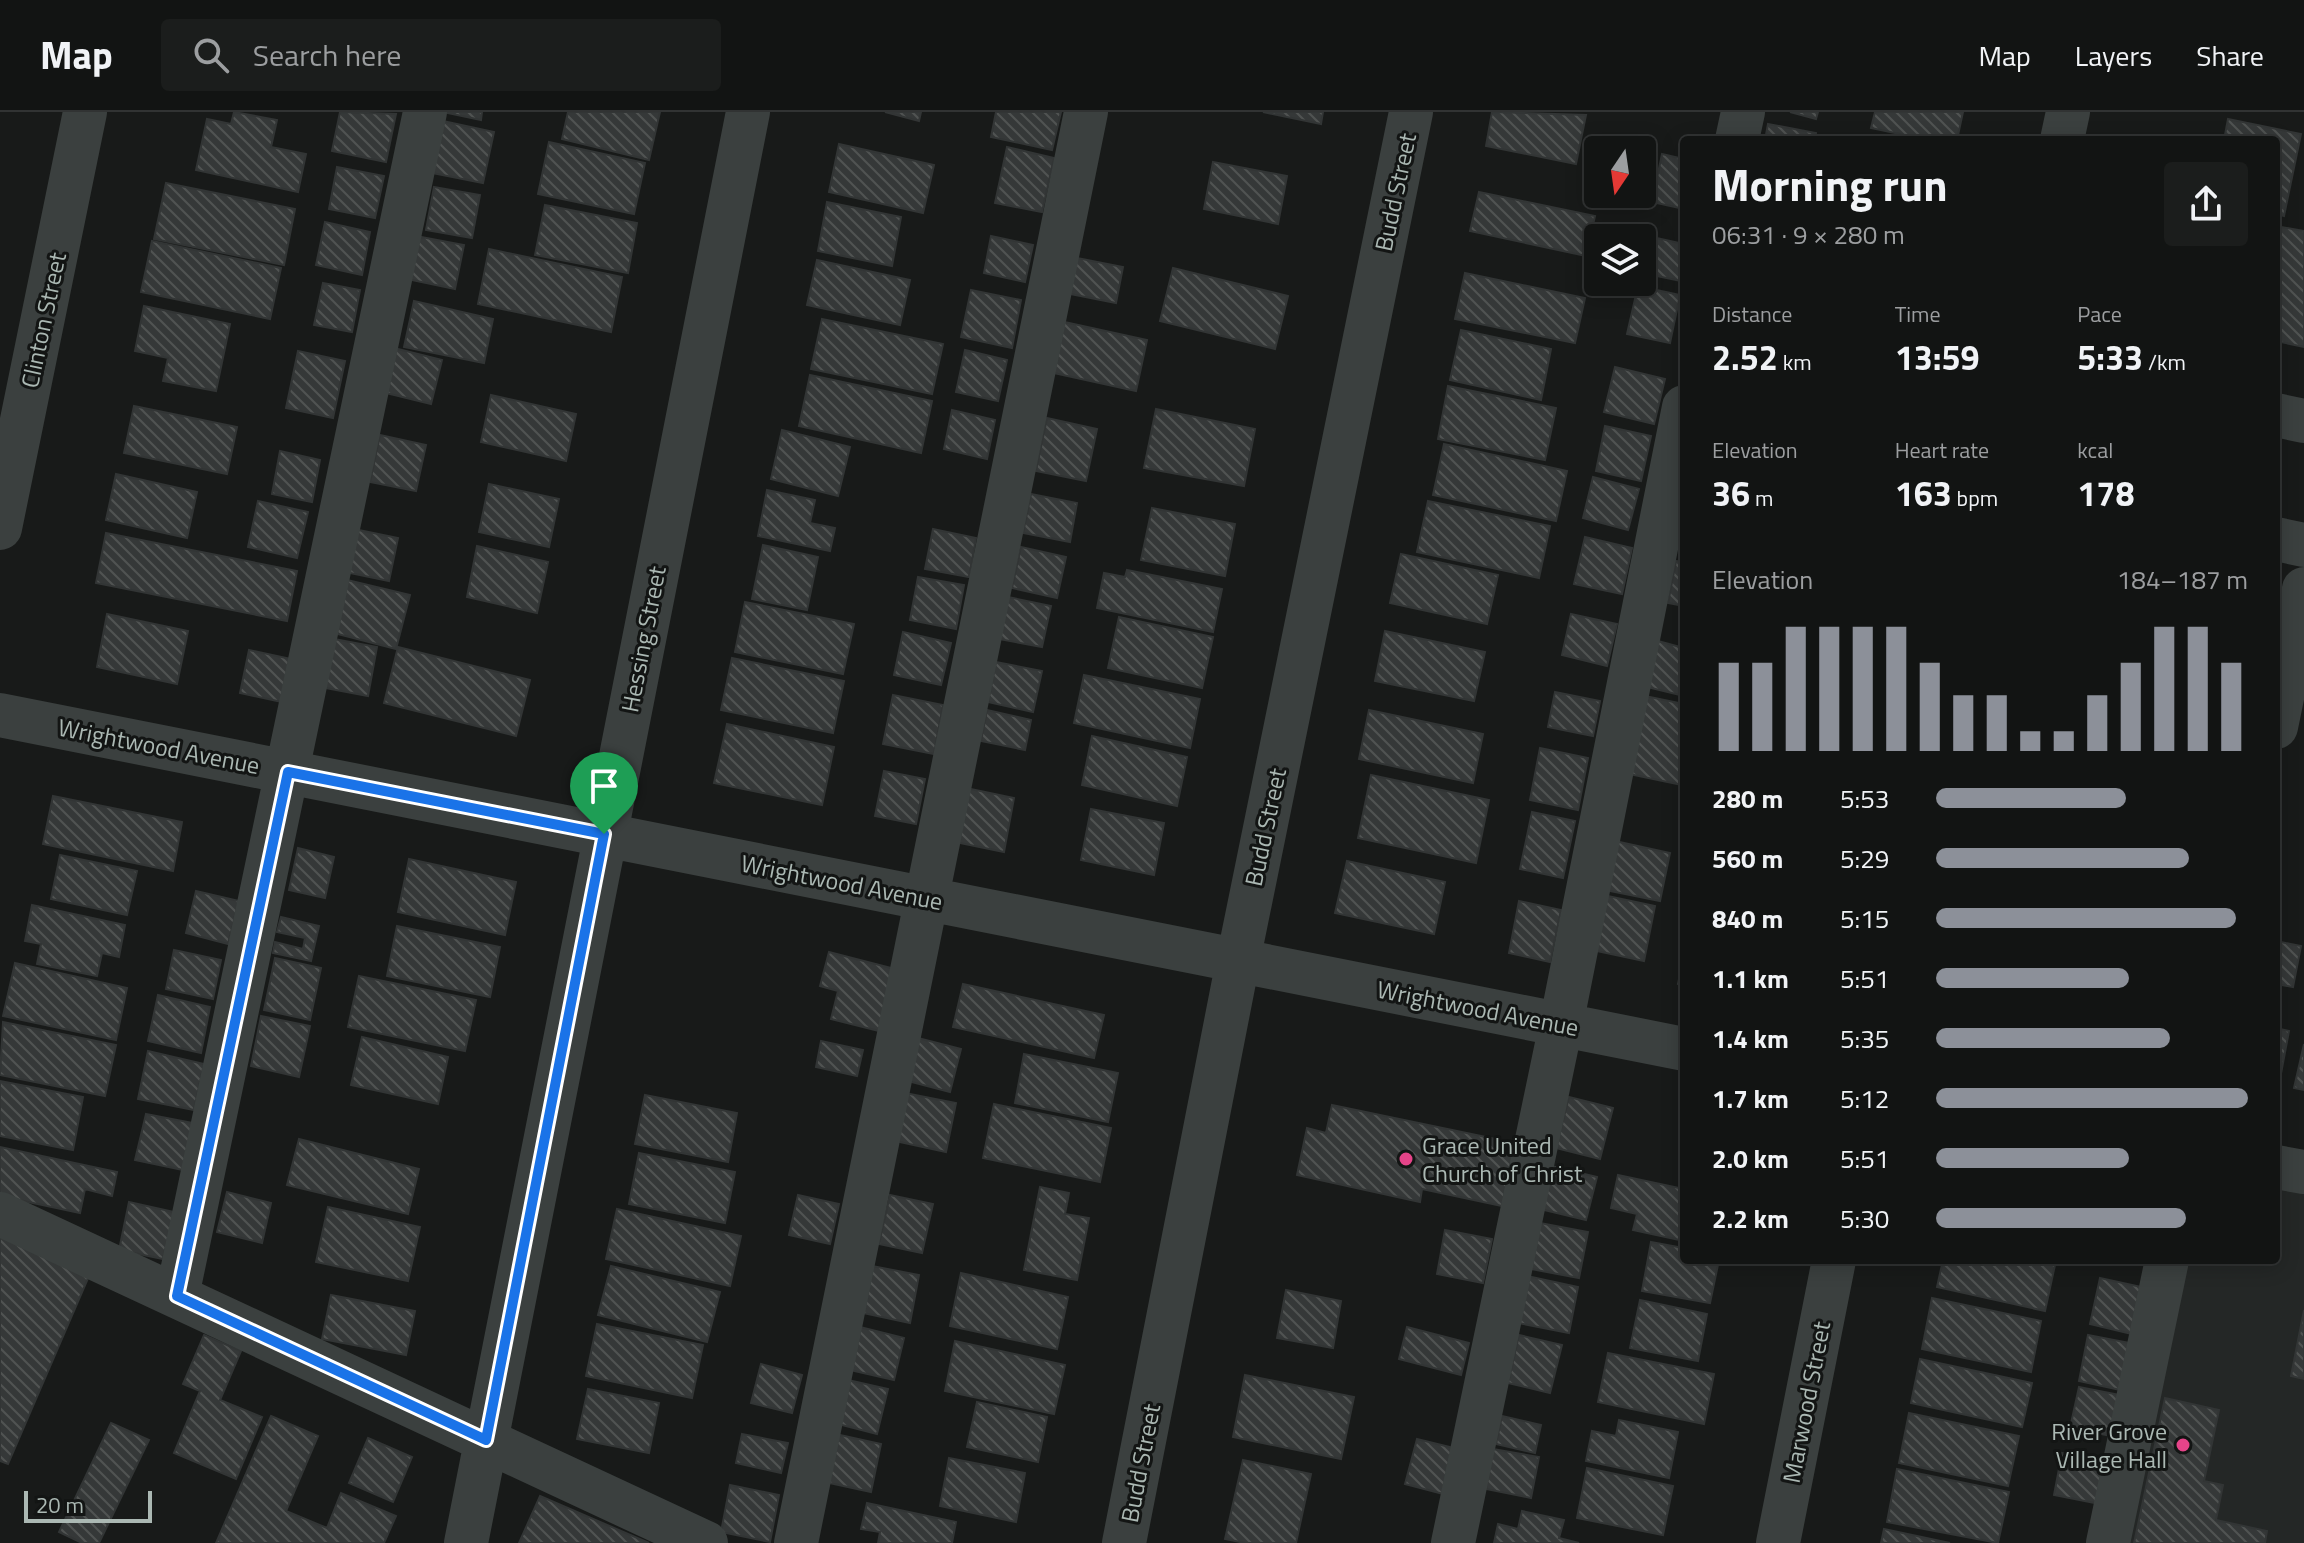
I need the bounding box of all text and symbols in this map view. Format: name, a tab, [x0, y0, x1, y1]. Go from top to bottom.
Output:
search box	[161, 19, 721, 91]
text: Map	[40, 26, 113, 84]
text: Search here	[253, 32, 402, 78]
icon: search	[189, 33, 233, 77]
text: Map	[1978, 34, 2031, 77]
text: Layers	[2075, 34, 2152, 77]
text: Share	[2196, 34, 2264, 77]
street label: Budd Street	[1365, 129, 1425, 254]
north arrow	[1584, 136, 1656, 208]
map controls	[1584, 136, 1656, 296]
text: Morning run	[1712, 151, 1948, 218]
button: share	[2164, 162, 2248, 246]
text: 06:31 · 9 × 280 m	[1712, 215, 1905, 254]
button: layers	[1584, 224, 1656, 296]
street label: Clinton Street	[11, 248, 75, 391]
text: Distance	[1712, 297, 1792, 331]
text: Time	[1895, 297, 1941, 331]
text: Pace	[2077, 297, 2122, 331]
text: 2.52	[1712, 331, 1778, 383]
text: 13:59	[1895, 331, 1980, 383]
text: 5:33	[2077, 331, 2143, 383]
text: km	[1778, 345, 1812, 379]
text: /km	[2143, 345, 2186, 379]
text: Elevation	[1712, 433, 1798, 467]
text: Heart rate	[1895, 433, 1989, 467]
text: kcal	[2077, 433, 2113, 467]
text: 36	[1712, 467, 1750, 519]
text: 163	[1895, 467, 1952, 519]
text: 178	[2077, 467, 2134, 519]
text: m	[1750, 481, 1773, 515]
text: bpm	[1952, 481, 1998, 515]
text: Elevation	[1712, 560, 1813, 599]
text: 184–187 m	[2117, 560, 2248, 599]
street label: Hessing Street	[611, 562, 675, 715]
street label: Wrightwood Avenue	[55, 709, 263, 783]
pin	[570, 752, 638, 834]
icon: arrive	[582, 764, 626, 808]
street label: Budd Street	[1235, 764, 1295, 889]
text: 280 m	[1712, 779, 1783, 818]
text: 5:53	[1840, 779, 1889, 818]
text: 560 m	[1712, 839, 1783, 878]
text: 5:29	[1840, 839, 1889, 878]
street label: Wrightwood Avenue	[738, 845, 946, 919]
text: 840 m	[1712, 899, 1783, 938]
text: 5:15	[1840, 899, 1889, 938]
text: 1.1 km	[1712, 959, 1789, 998]
text: 5:51	[1840, 959, 1889, 998]
street label: Wrightwood Avenue	[1374, 971, 1582, 1045]
text: 1.4 km	[1712, 1019, 1789, 1058]
text: 5:35	[1840, 1019, 1889, 1058]
text: 1.7 km	[1712, 1079, 1789, 1118]
text: 5:12	[1840, 1079, 1889, 1118]
place label: Grace United Church of Christ	[1422, 1127, 1583, 1191]
text: 2.0 km	[1712, 1139, 1789, 1178]
text: 5:51	[1840, 1139, 1889, 1178]
marker: Grace United Church of Christ	[1397, 1150, 1415, 1168]
text: 2.2 km	[1712, 1199, 1789, 1238]
text: 5:30	[1840, 1199, 1889, 1238]
street label: Marwood Street	[1773, 1318, 1839, 1486]
street label: Budd Street	[1111, 1400, 1169, 1525]
place label: River Grove Village Hall	[2051, 1413, 2167, 1477]
marker: River Grove Village Hall	[2174, 1436, 2192, 1454]
scale bar	[24, 1487, 152, 1523]
text: 20 m	[36, 1488, 84, 1522]

